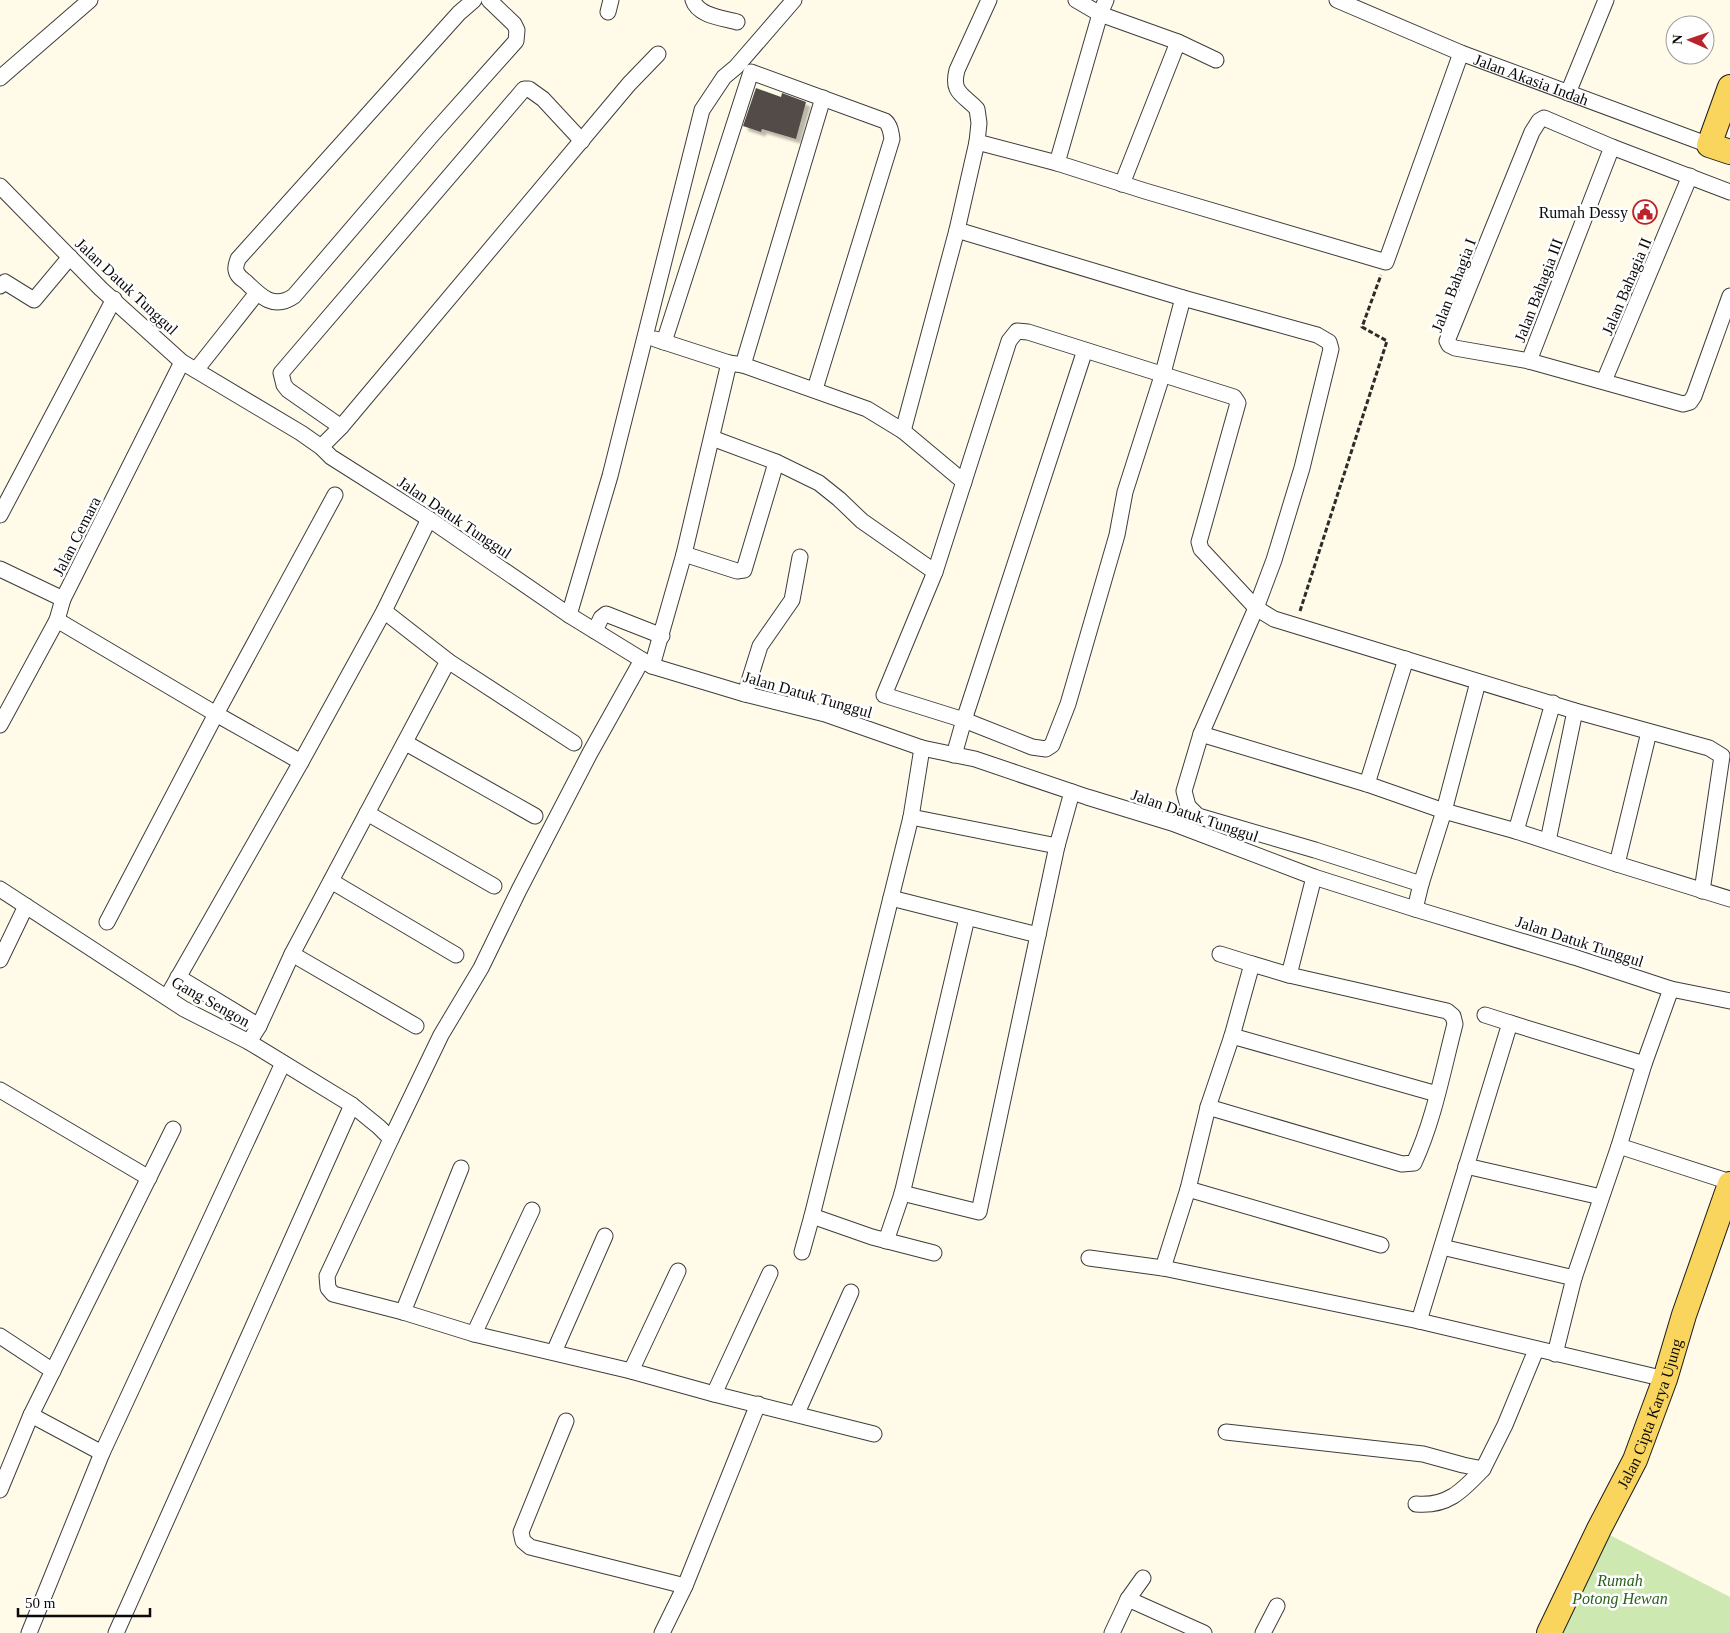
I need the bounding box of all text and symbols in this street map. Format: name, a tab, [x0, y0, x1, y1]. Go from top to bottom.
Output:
north arrow	[1665, 15, 1715, 65]
text: N	[1670, 34, 1685, 45]
street label: Jalan Akasia Indah	[1472, 51, 1591, 109]
public building icon: Rumah Dessy	[1632, 199, 1658, 225]
place label: Rumah Dessy	[1539, 204, 1628, 222]
street label: Jalan Datuk Tunggul	[71, 235, 182, 339]
street label: Jalan Bahagia II	[1598, 235, 1656, 338]
street label: Jalan Bahagia I	[1428, 236, 1480, 335]
street label: Jalan Bahagia III	[1511, 236, 1567, 345]
street label: Jalan Datuk Tunggul	[394, 473, 515, 563]
street label: Jalan Cemara	[49, 494, 104, 579]
street label: Jalan Datuk Tunggul	[741, 668, 875, 722]
street label: Jalan Datuk Tunggul	[1129, 786, 1261, 846]
street label: Jalan Datuk Tunggul	[1514, 913, 1646, 971]
street label: Gang Sengon	[168, 973, 253, 1031]
street label: Jalan Cipta Karya Ujung	[1614, 1337, 1686, 1491]
park label: Rumah Potong Hewan	[1571, 1572, 1668, 1608]
scale bar	[18, 1586, 150, 1618]
text: 50 m	[25, 1595, 56, 1611]

